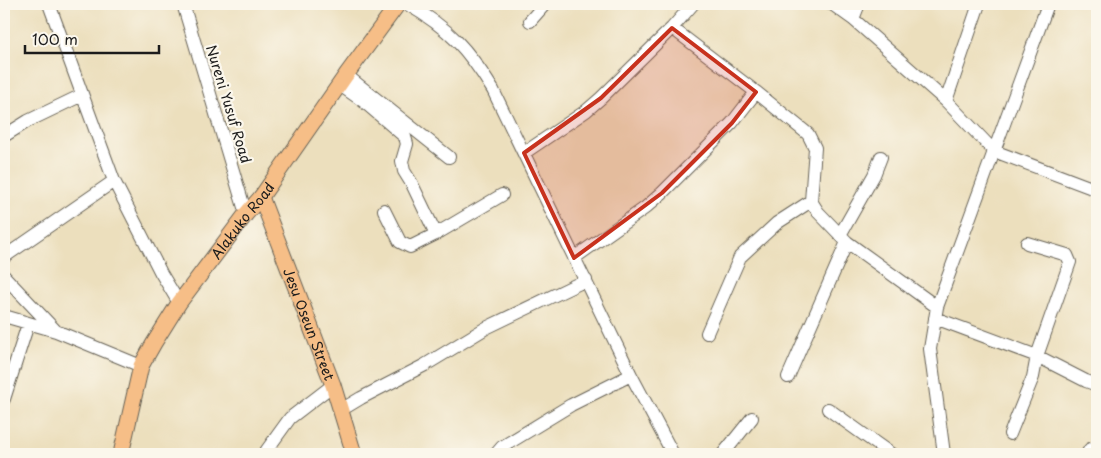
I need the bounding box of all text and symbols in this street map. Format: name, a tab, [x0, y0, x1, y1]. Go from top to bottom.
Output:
scale bar	[25, 22, 159, 54]
text: 100 m	[32, 27, 78, 50]
street label: Nureni Yusuf Road	[201, 42, 257, 166]
street label: Alakuko Road	[205, 178, 279, 263]
street label: Jesu Oseun Street	[279, 265, 341, 384]

